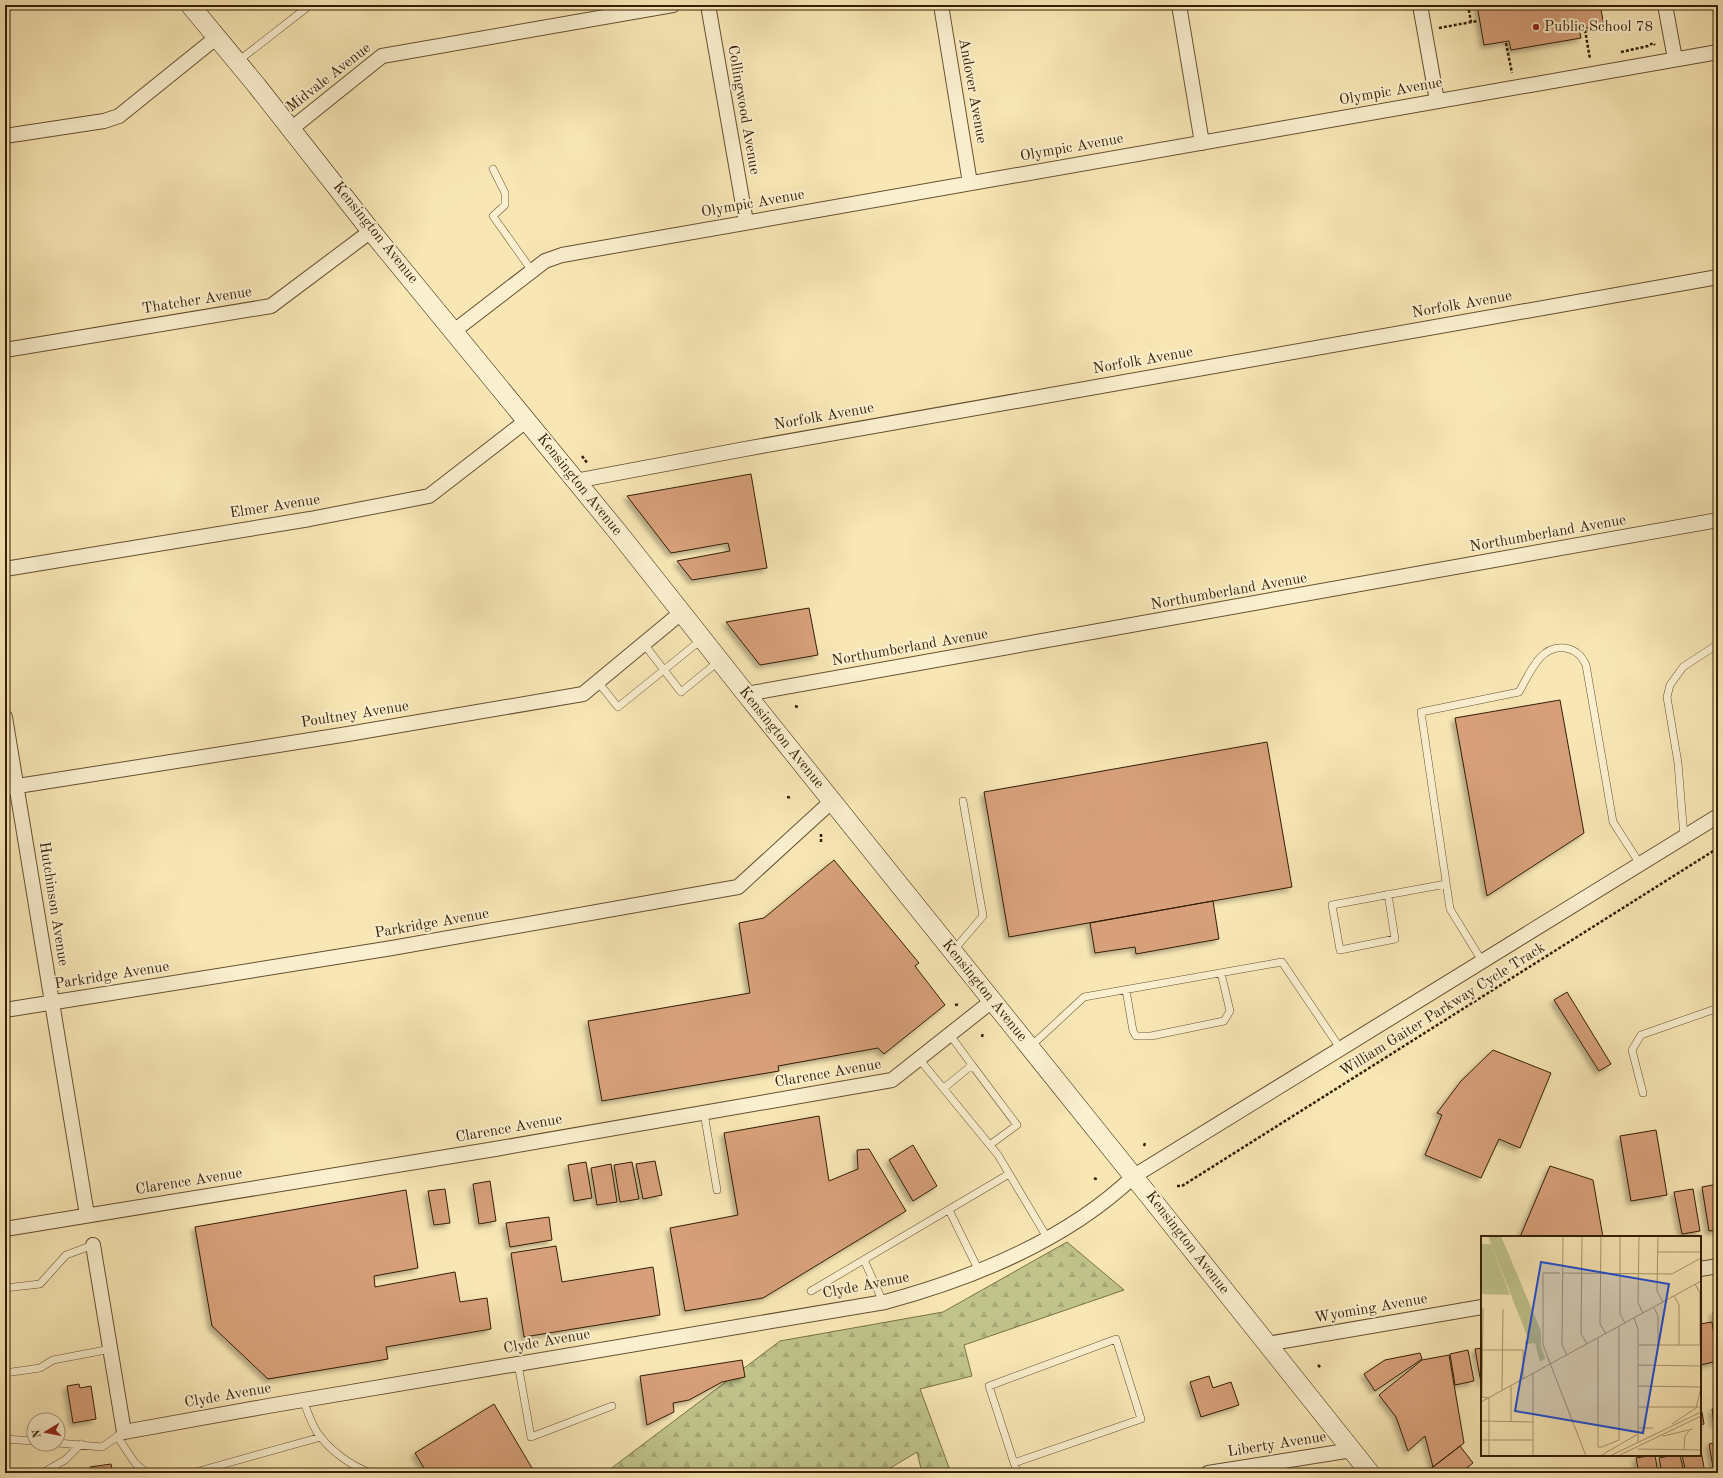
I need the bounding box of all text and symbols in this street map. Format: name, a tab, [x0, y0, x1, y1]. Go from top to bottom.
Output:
place label: Public School 78	[1544, 20, 1653, 35]
marker: Public School 78	[1531, 22, 1541, 32]
street label: Andover Avenue	[955, 37, 989, 145]
street label: Midvale Avenue	[284, 41, 374, 115]
street label: Collingwood Avenue	[724, 44, 762, 176]
street label: Olympic Avenue	[1338, 76, 1444, 108]
street label: Olympic Avenue	[1019, 132, 1125, 164]
street label: Kensington Avenue	[330, 179, 420, 287]
street label: Olympic Avenue	[700, 188, 806, 220]
street label: Thatcher Avenue	[141, 285, 253, 317]
street label: Norfolk Avenue	[1411, 289, 1513, 321]
street label: Norfolk Avenue	[1092, 345, 1194, 377]
street label: Norfolk Avenue	[773, 401, 875, 433]
street label: Kensington Avenue	[534, 431, 624, 539]
street label: Elmer Avenue	[229, 492, 321, 522]
street label: Northumberland Avenue	[1469, 513, 1627, 555]
street label: Northumberland Avenue	[1150, 571, 1308, 613]
street label: Northumberland Avenue	[831, 627, 989, 669]
street label: Kensington Avenue	[736, 684, 826, 792]
street label: Poultney Avenue	[300, 699, 410, 731]
street label: Hutchinson Avenue	[36, 841, 70, 967]
street label: Parkridge Avenue	[374, 907, 490, 941]
street label: Kensington Avenue	[939, 937, 1029, 1045]
street label: William Gaiter Parkway Cycle Track	[1338, 940, 1548, 1080]
street label: Parkridge Avenue	[54, 960, 170, 992]
street label: Clarence Avenue	[774, 1057, 883, 1091]
street label: Clarence Avenue	[455, 1112, 564, 1146]
street label: Clarence Avenue	[135, 1166, 244, 1198]
street label: Kensington Avenue	[1142, 1189, 1232, 1297]
inset map	[1481, 1236, 1701, 1456]
street label: Clyde Avenue	[821, 1270, 911, 1302]
street label: Wyoming Avenue	[1313, 1292, 1429, 1326]
street label: Clyde Avenue	[502, 1327, 592, 1357]
street label: Clyde Avenue	[183, 1381, 273, 1411]
north arrow	[26, 1412, 66, 1452]
text: N	[31, 1428, 44, 1439]
street label: Liberty Avenue	[1227, 1430, 1328, 1460]

